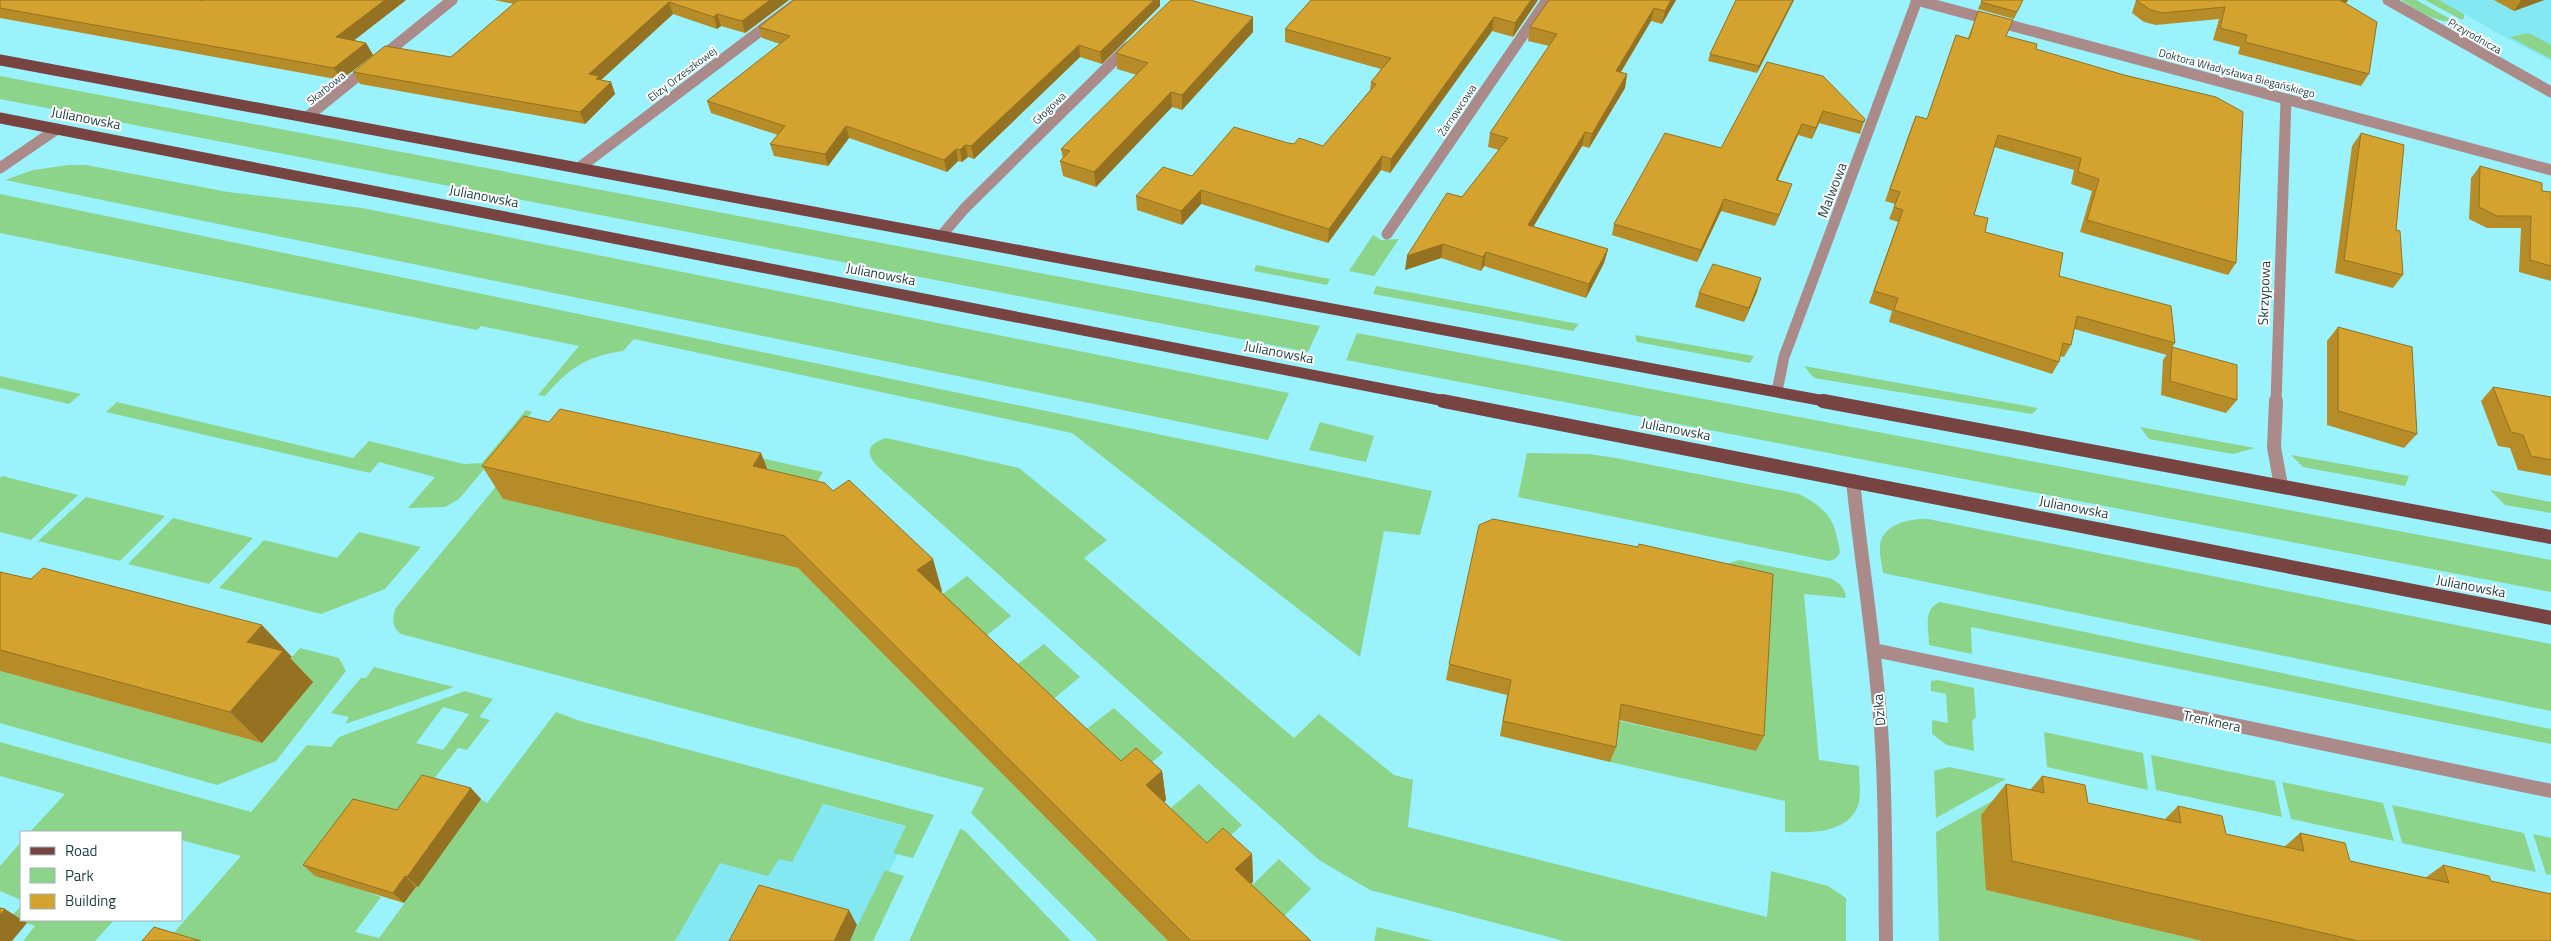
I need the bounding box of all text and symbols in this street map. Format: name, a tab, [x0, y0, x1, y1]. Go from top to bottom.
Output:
street label: Przyrodnicza	[2445, 14, 2505, 58]
street label: Elizy Orzeszkowej	[644, 43, 720, 105]
street label: Doktora Władysława Biegańskiego	[2157, 44, 2317, 102]
street label: Skarbowa	[303, 67, 349, 109]
street label: Żarnowcowa	[1434, 80, 1481, 139]
street label: Głogowa	[1029, 88, 1070, 128]
street label: Julianowska	[50, 100, 123, 135]
street label: Malwowa	[1811, 159, 1852, 220]
street label: Julianowska	[448, 178, 521, 213]
street label: Julianowska	[845, 256, 918, 291]
street label: Skrzypowa	[2252, 260, 2275, 326]
street label: Julianowska	[1243, 334, 1316, 369]
street label: Julianowska	[1640, 411, 1713, 446]
street label: Julianowska	[2038, 489, 2111, 524]
street label: Julianowska	[2435, 568, 2508, 603]
street label: Dzika	[1867, 693, 1890, 727]
street label: Trenknera	[2181, 704, 2243, 737]
legend	[20, 831, 182, 921]
text: Road	[65, 839, 97, 862]
text: Park	[65, 864, 94, 887]
text: Building	[65, 889, 116, 912]

